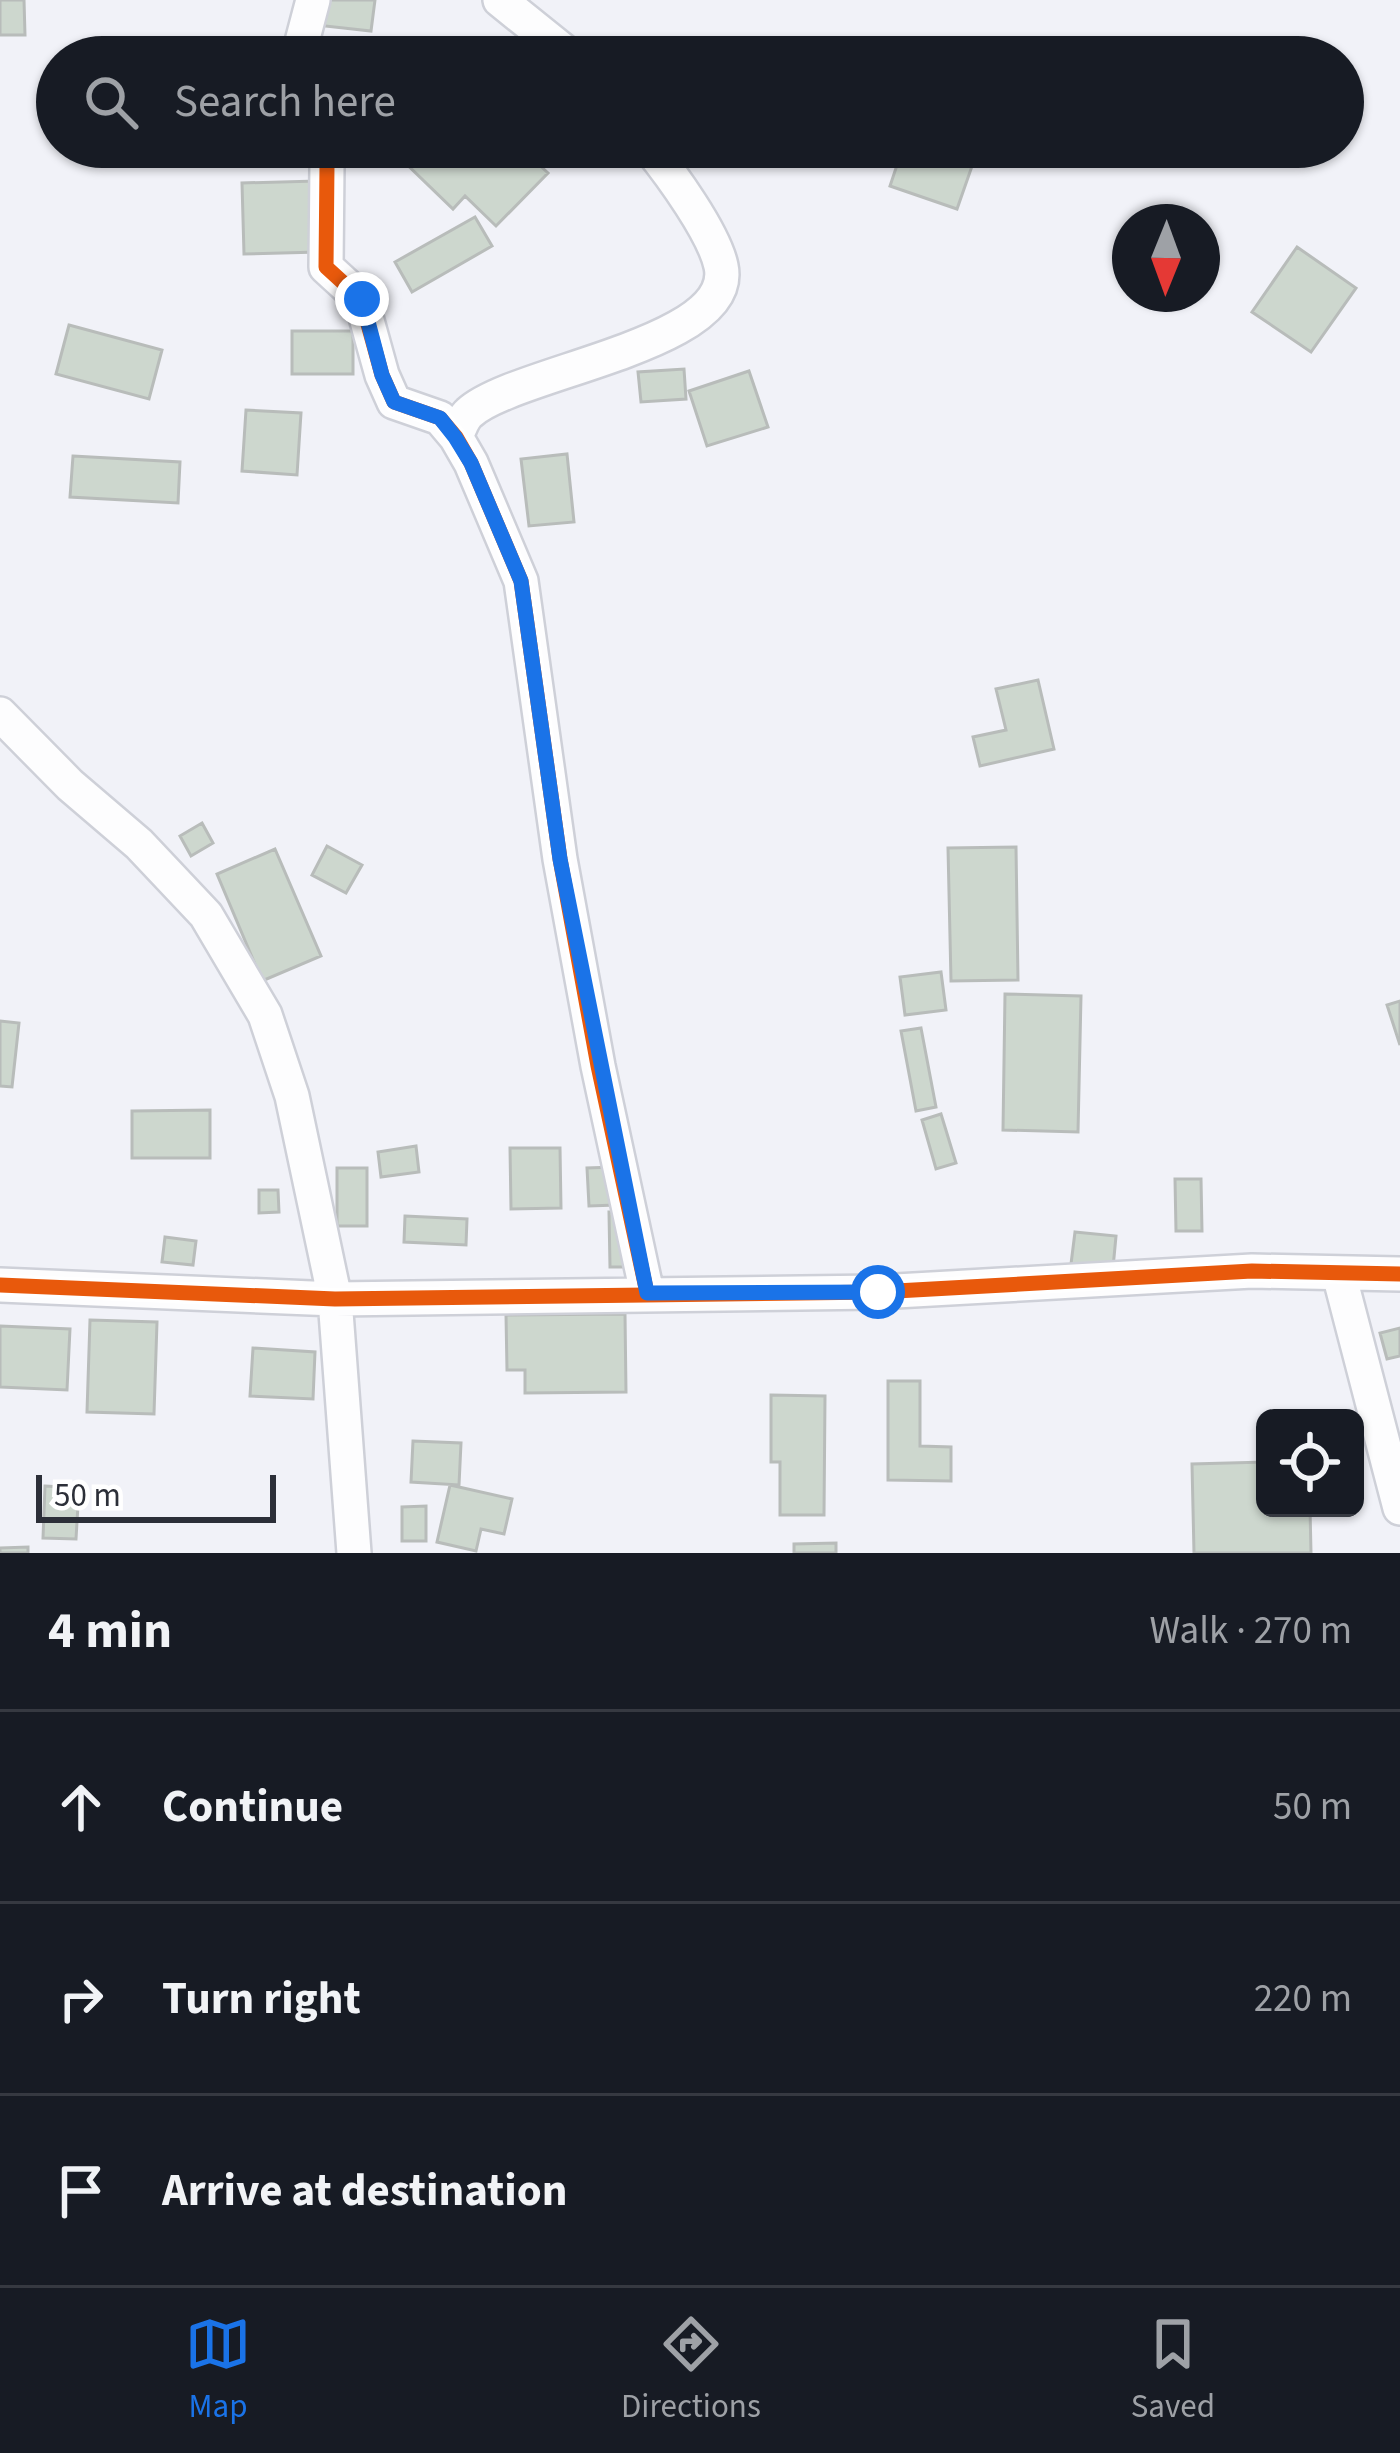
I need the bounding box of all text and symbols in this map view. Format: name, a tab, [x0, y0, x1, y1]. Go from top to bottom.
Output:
search box	[36, 36, 1364, 168]
icon: search	[78, 69, 144, 135]
text: Search here	[174, 70, 396, 134]
north arrow	[1112, 204, 1220, 312]
route end	[335, 272, 389, 326]
route start	[851, 1265, 905, 1319]
map controls	[1256, 1409, 1364, 1517]
button: locate	[1256, 1409, 1364, 1517]
scale bar	[36, 1469, 276, 1522]
text: 50 m	[54, 1472, 121, 1519]
text: 4 min	[48, 1595, 172, 1667]
text: Walk · 270 m	[1149, 1603, 1352, 1659]
icon: ahead	[48, 1774, 114, 1840]
text: Continue	[162, 1775, 343, 1839]
text: 50 m	[1273, 1779, 1352, 1835]
icon: right	[48, 1966, 114, 2032]
text: Turn right	[162, 1967, 361, 2031]
text: 220 m	[1254, 1971, 1352, 2027]
icon: arrive	[48, 2158, 114, 2224]
text: Arrive at destination	[162, 2159, 567, 2223]
tab: Map	[185, 2311, 251, 2430]
tab: Directions	[621, 2311, 761, 2430]
tab: Saved	[1131, 2311, 1215, 2430]

